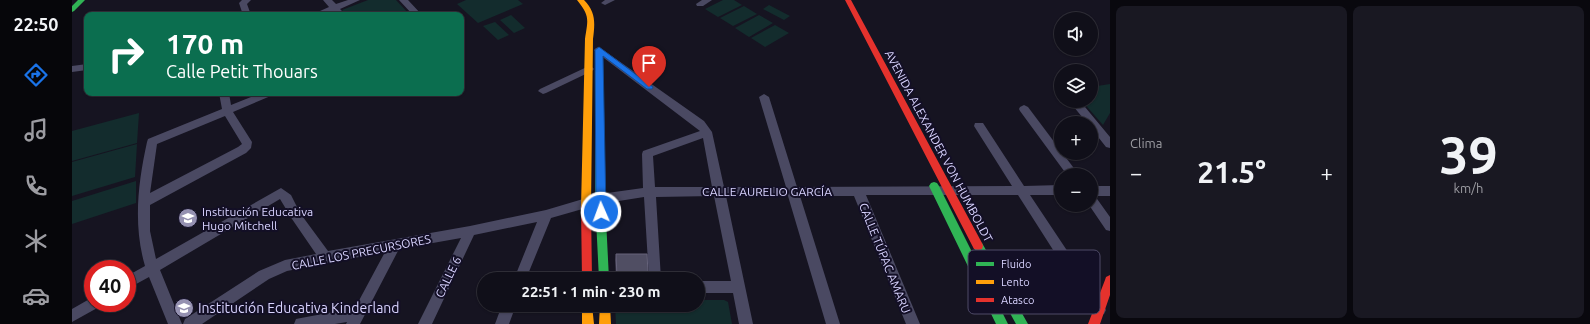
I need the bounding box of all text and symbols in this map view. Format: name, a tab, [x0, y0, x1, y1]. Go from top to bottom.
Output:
map controls	[1054, 12, 1098, 212]
button: sound	[1054, 12, 1098, 56]
text: 22:50	[13, 14, 59, 34]
icon: right	[100, 28, 152, 80]
text: 170 m	[166, 28, 244, 59]
pin	[632, 46, 666, 87]
street label: AVENIDA ALEXANDER VON HUMBOLDT	[883, 48, 995, 244]
icon: arrive	[638, 52, 660, 74]
icon: directions	[22, 61, 50, 89]
text: Calle Petit Thouars	[166, 61, 318, 81]
button: layers	[1054, 64, 1098, 108]
icon: music	[22, 116, 50, 144]
button: +	[1054, 116, 1098, 160]
text: 39	[1439, 126, 1498, 184]
text: Clima	[1130, 136, 1162, 150]
text: 21.5°	[1197, 155, 1266, 189]
text: −	[1130, 160, 1142, 185]
text: +	[1321, 160, 1333, 185]
button: −	[1054, 168, 1098, 212]
icon: phone	[22, 172, 50, 200]
text: km/h	[1453, 181, 1484, 195]
street label: CALLE AURELIO GARCÍA	[702, 185, 832, 198]
position arrow	[580, 191, 622, 233]
street label: CALLE TÚPAC AMARU	[857, 201, 913, 315]
place label: Institución Educativa Hugo Mitchell	[202, 205, 313, 232]
school or university icon: Institución Educativa Hugo Mitchell	[177, 207, 199, 229]
icon: climate	[22, 227, 50, 255]
street label: CALLE LOS PRECURSORES	[290, 232, 432, 272]
legend	[968, 250, 1100, 314]
street label: CALLE 6	[433, 254, 464, 300]
text: Fluido	[1001, 258, 1032, 270]
speed limit sign: 40	[84, 260, 136, 312]
text: Lento	[1001, 276, 1030, 288]
icon: car	[22, 282, 50, 310]
text: 22:51 · 1 min · 230 m	[522, 283, 660, 300]
text: Atasco	[1001, 294, 1034, 306]
school or university icon: Institución Educativa Kinderland	[173, 297, 195, 319]
place label: Institución Educativa Kinderland	[198, 300, 400, 316]

